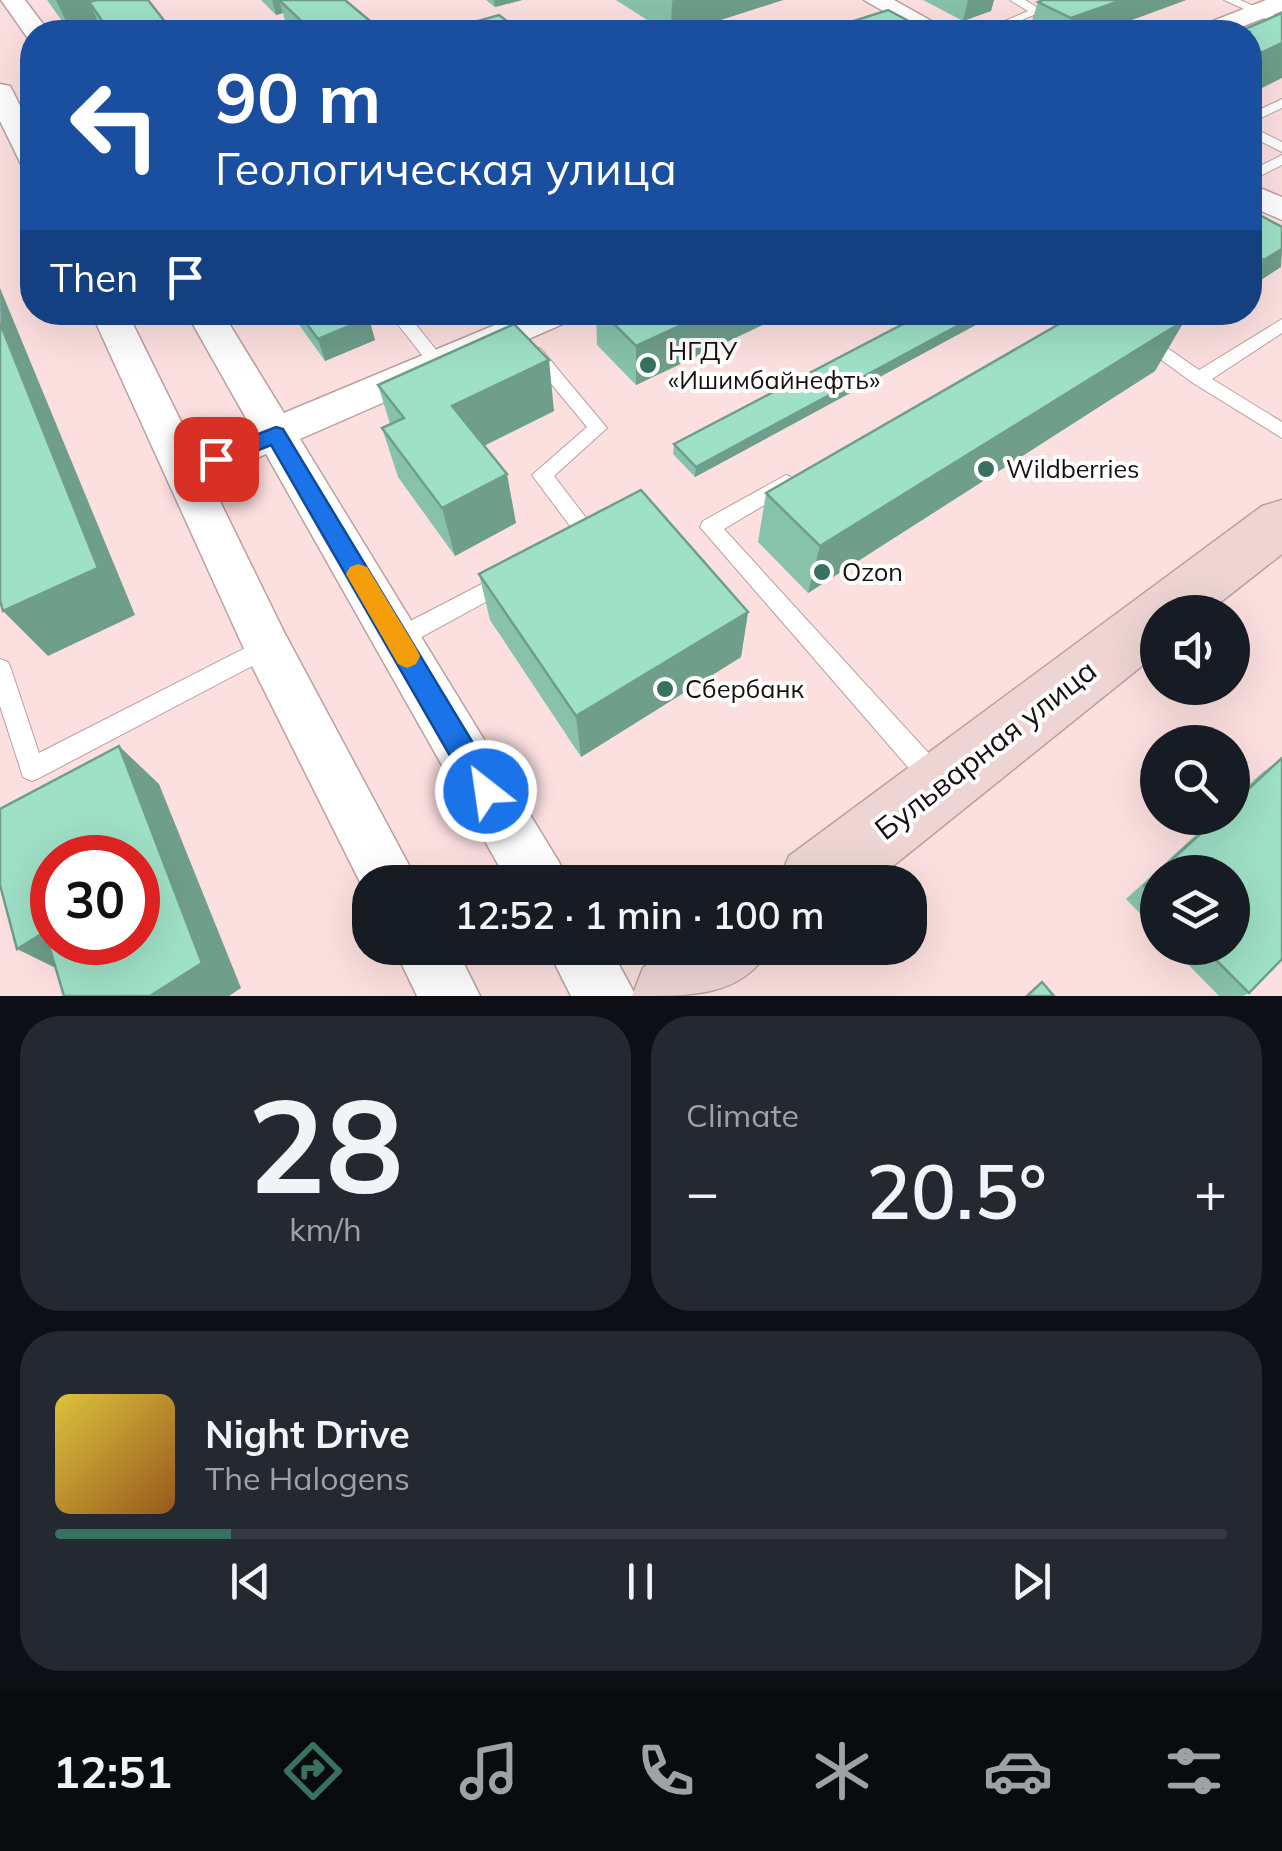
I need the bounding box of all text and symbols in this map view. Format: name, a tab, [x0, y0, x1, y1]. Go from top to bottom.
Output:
text: 90 m	[215, 53, 381, 141]
icon: left	[50, 60, 180, 190]
text: Геологическая улица	[215, 140, 677, 196]
icon: arrive	[158, 250, 213, 305]
text: Then	[50, 254, 138, 302]
place label: НГДУ «Ишимбайнефть»	[668, 335, 880, 395]
marker: НГДУ «Ишимбайнефть»	[637, 354, 659, 376]
pin	[174, 417, 259, 502]
icon: arrive	[189, 432, 244, 487]
place label: Wildberries	[1006, 453, 1139, 484]
marker: Wildberries	[975, 458, 997, 480]
place label: Ozon	[842, 556, 903, 587]
marker: Ozon	[811, 561, 833, 583]
map controls	[1140, 595, 1250, 965]
button: sound	[1140, 595, 1250, 705]
street label: Бульварная улица	[867, 651, 1104, 848]
place label: Сбербанк	[685, 673, 805, 704]
marker: Сбербанк	[654, 678, 676, 700]
button: search	[1140, 725, 1250, 835]
position arrow	[434, 739, 538, 843]
speed limit sign: 30	[30, 835, 160, 965]
button: layers	[1140, 855, 1250, 965]
text: 12:52 · 1 min · 100 m	[454, 891, 825, 939]
text: 28	[247, 1062, 404, 1226]
text: Climate	[686, 1095, 799, 1135]
text: 20.5°	[866, 1144, 1047, 1238]
text: −	[686, 1157, 719, 1226]
text: +	[1194, 1157, 1227, 1226]
text: km/h	[289, 1209, 362, 1249]
text: Night Drive	[205, 1410, 410, 1458]
text: The Halogens	[205, 1458, 410, 1498]
icon: previous	[223, 1554, 278, 1609]
icon: pause	[613, 1554, 668, 1609]
icon: next	[1004, 1554, 1059, 1609]
icon: directions	[278, 1736, 348, 1806]
icon: music	[454, 1736, 524, 1806]
icon: phone	[631, 1736, 701, 1806]
icon: climate	[807, 1736, 877, 1806]
icon: car	[983, 1736, 1053, 1806]
icon: filters	[1159, 1736, 1229, 1806]
text: 12:51	[53, 1743, 172, 1799]

